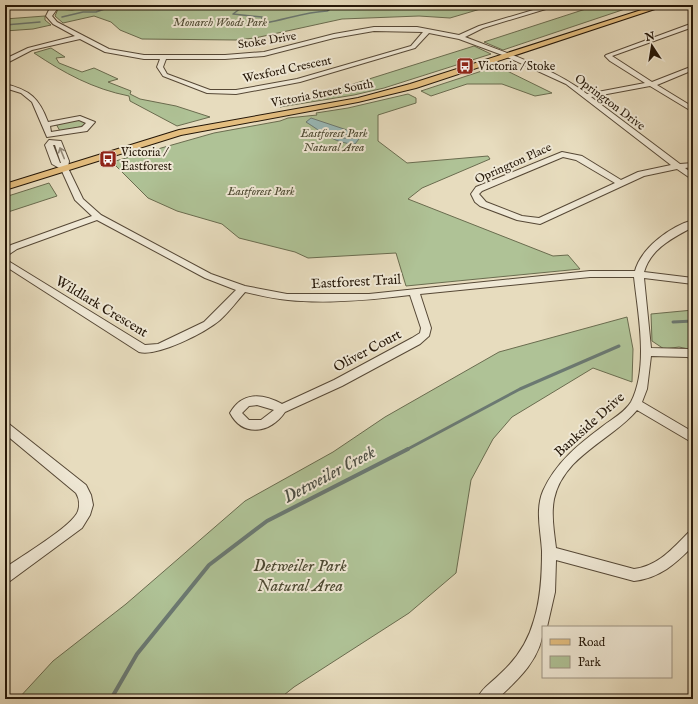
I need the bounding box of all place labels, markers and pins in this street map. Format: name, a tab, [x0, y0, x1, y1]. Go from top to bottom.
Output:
bus stop icon: Victoria / Stoke	[455, 56, 475, 76]
place label: Victoria / Stoke	[477, 59, 556, 74]
place label: Victoria / Eastforest	[120, 145, 172, 174]
bus stop icon: Victoria / Eastforest	[98, 149, 118, 169]

